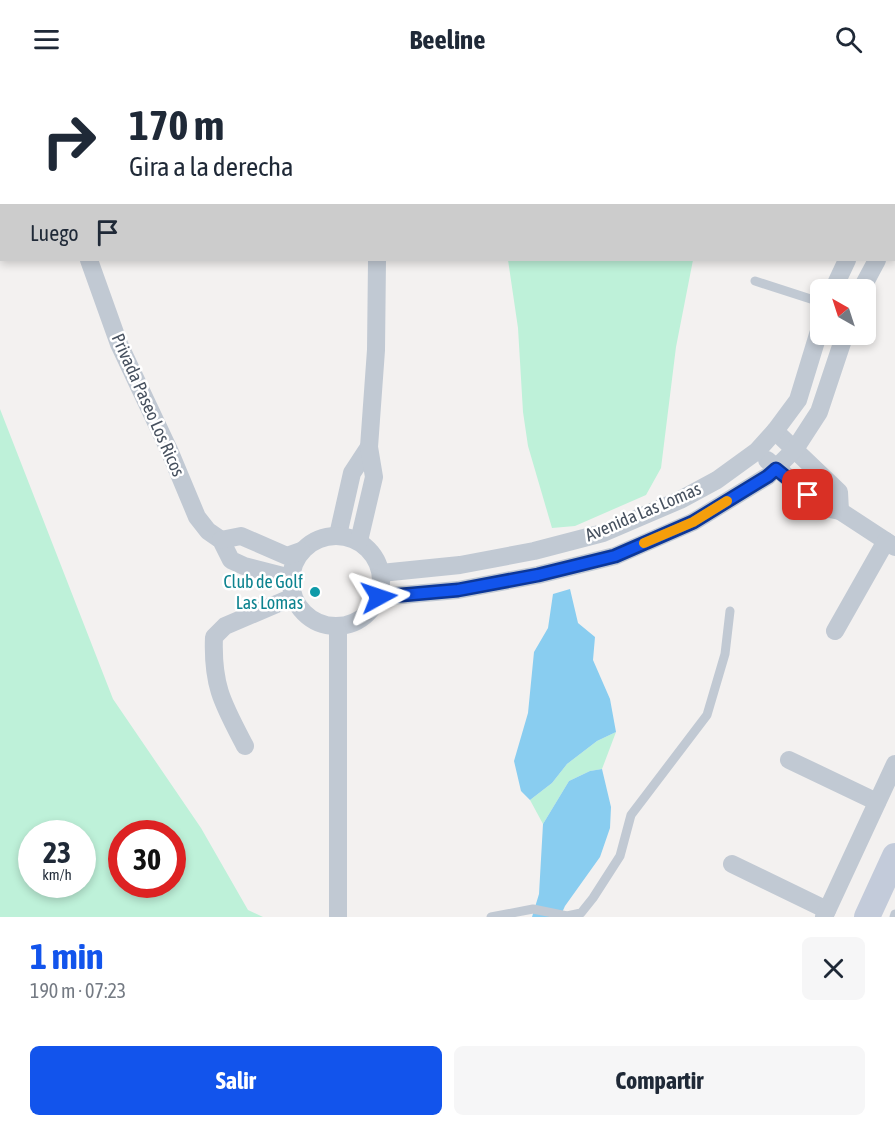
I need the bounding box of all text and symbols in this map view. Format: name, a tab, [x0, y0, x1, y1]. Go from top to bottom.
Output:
icon: menu	[30, 23, 63, 56]
icon: search	[832, 23, 865, 56]
text: Beeline	[410, 24, 485, 55]
text: 170 m	[129, 101, 224, 149]
icon: right	[30, 102, 108, 180]
text: Gira a la derecha	[129, 151, 294, 182]
icon: arrive	[91, 216, 124, 249]
text: Luego	[30, 220, 79, 246]
north arrow	[810, 279, 876, 345]
map controls	[810, 279, 876, 345]
street label: Privada Paseo Los Ricos	[107, 330, 189, 480]
pin	[782, 469, 833, 520]
street label: Avenida Las Lomas	[582, 478, 704, 545]
icon: arrive	[791, 478, 824, 511]
position arrow	[347, 565, 411, 629]
place label: Club de Golf Las Lomas	[224, 571, 303, 613]
marker: Club de Golf Las Lomas	[308, 585, 322, 599]
speed limit sign: 30	[108, 820, 186, 898]
text: 23	[43, 835, 71, 869]
text: km/h	[42, 866, 72, 883]
text: 1 min	[30, 935, 104, 977]
button: close	[802, 937, 865, 1000]
text: 190 m · 07:23	[30, 979, 126, 1002]
button: Salir	[30, 1046, 442, 1115]
button: Compartir	[454, 1046, 865, 1115]

